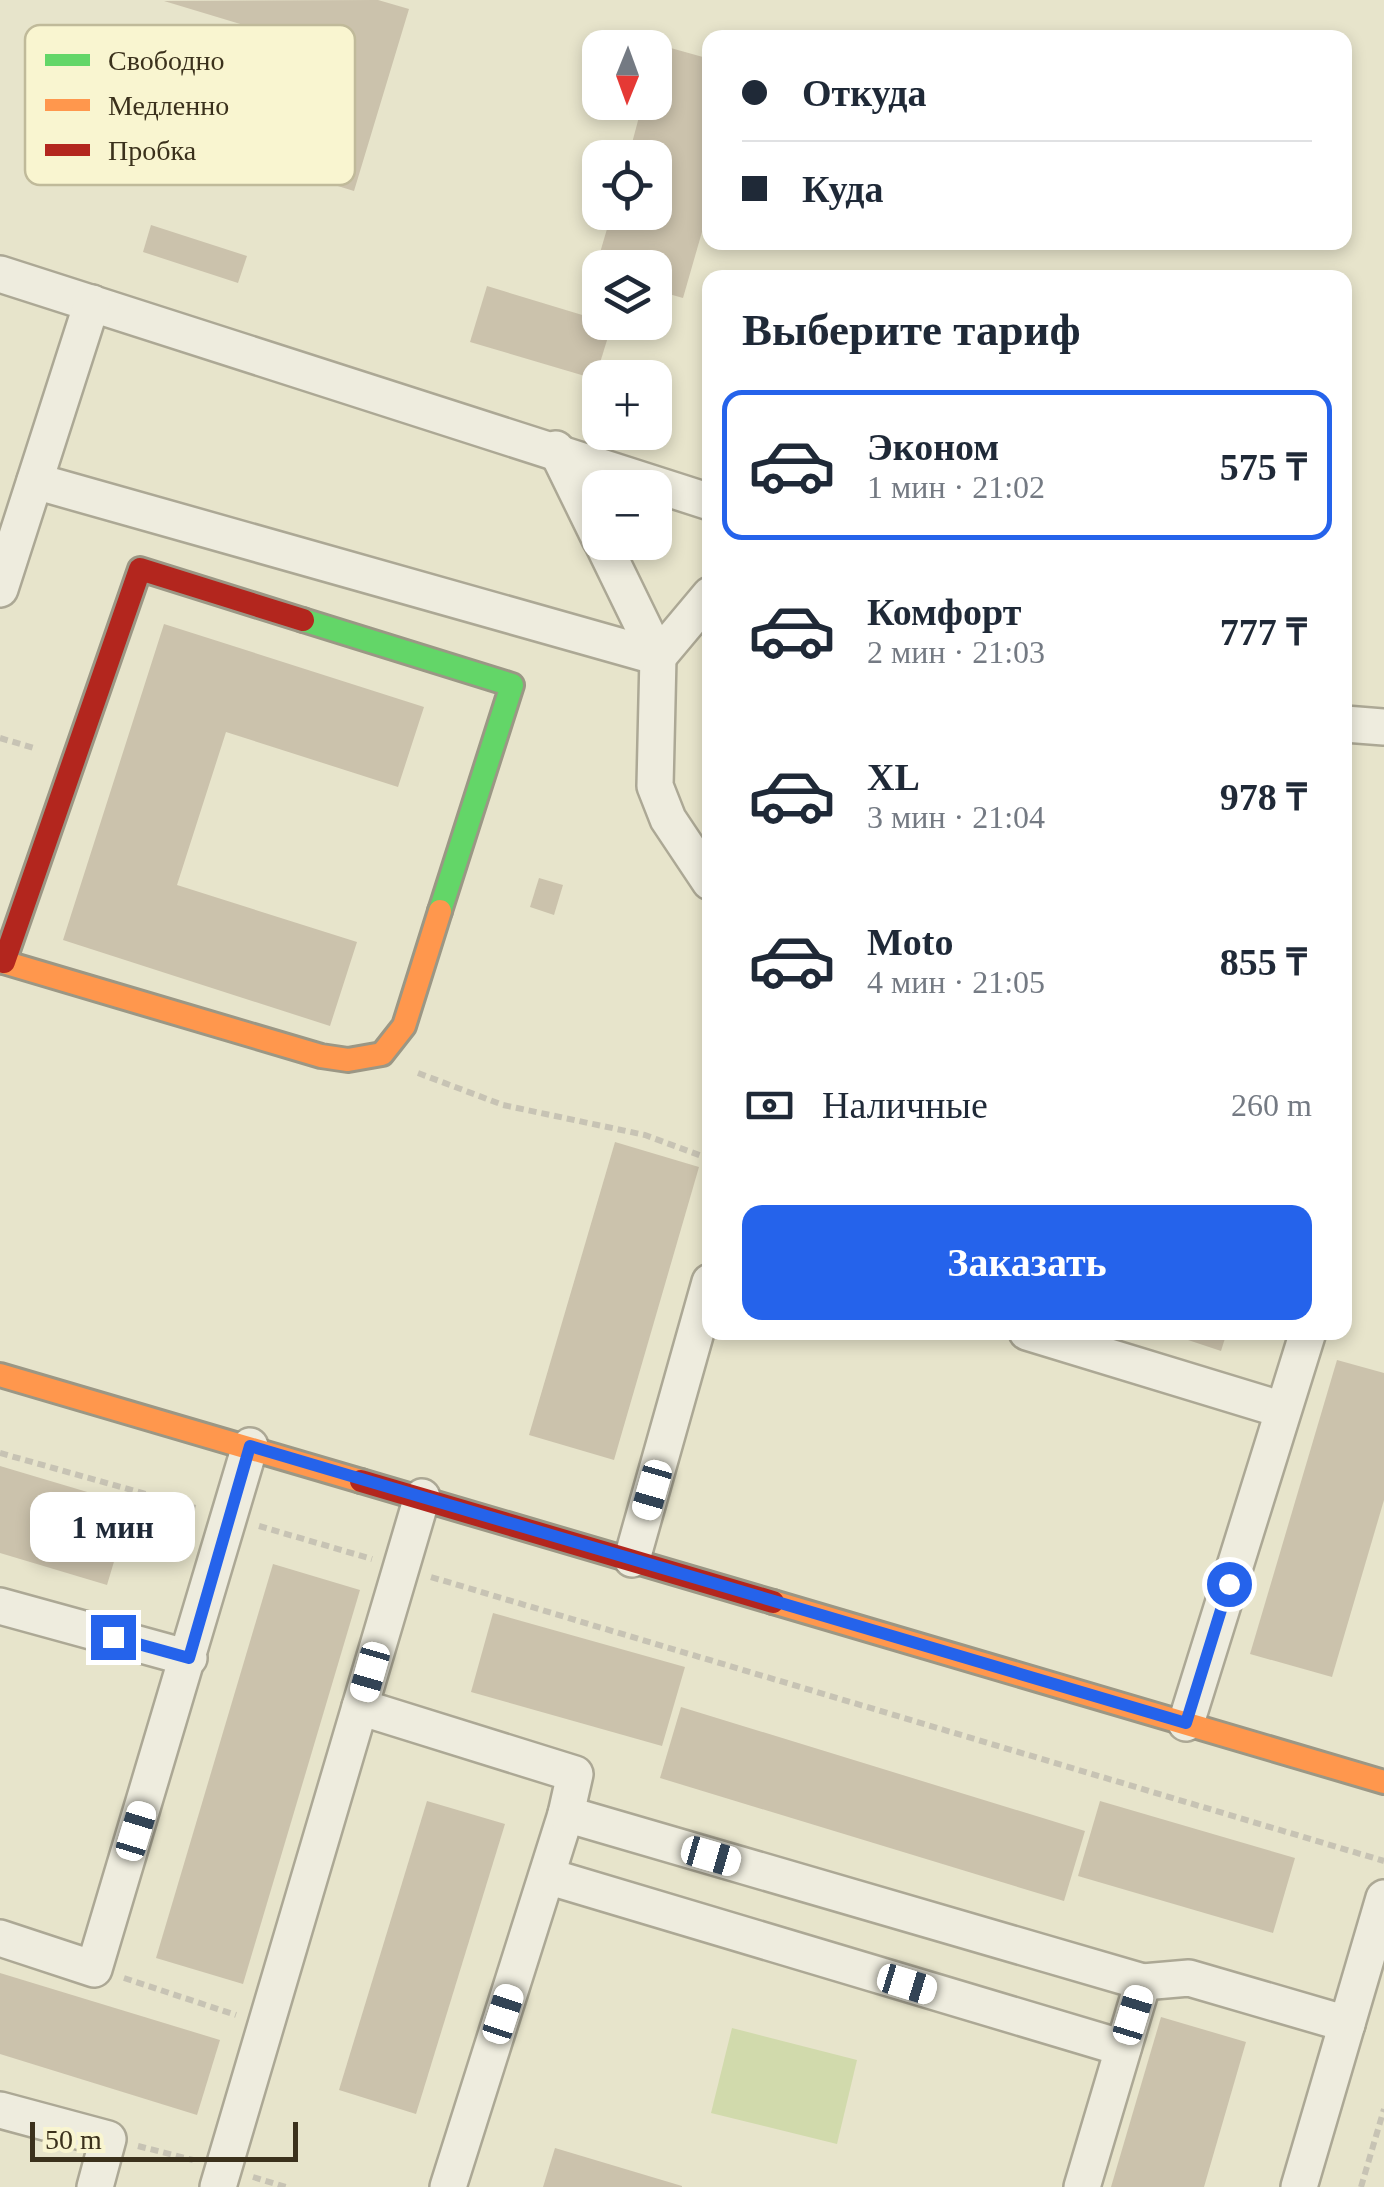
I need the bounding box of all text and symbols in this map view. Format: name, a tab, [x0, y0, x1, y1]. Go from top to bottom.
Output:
legend	[25, 25, 355, 185]
north arrow	[582, 30, 672, 120]
map controls	[582, 30, 672, 560]
text: Свободно	[108, 45, 224, 76]
text: Откуда	[802, 72, 926, 114]
text: Медленно	[108, 90, 229, 121]
text: Пробка	[108, 135, 197, 166]
button: locate	[582, 140, 672, 230]
text: Куда	[802, 168, 883, 210]
button: layers	[582, 250, 672, 340]
text: Выберите тариф	[742, 305, 1081, 355]
button: +	[582, 360, 672, 450]
icon: car	[747, 420, 837, 510]
text: Эконом	[867, 426, 999, 468]
text: 575 ₸	[1220, 446, 1307, 488]
text: 1 мин · 21:02	[867, 469, 1045, 505]
button: −	[582, 470, 672, 560]
icon: car	[747, 585, 837, 675]
text: Комфорт	[867, 591, 1021, 633]
text: 777 ₸	[1220, 611, 1307, 653]
text: 2 мин · 21:03	[867, 634, 1045, 670]
icon: car	[747, 750, 837, 840]
text: XL	[867, 756, 920, 798]
text: 978 ₸	[1220, 776, 1307, 818]
text: 3 мин · 21:04	[867, 799, 1045, 835]
icon: car	[747, 915, 837, 1005]
text: Moto	[867, 921, 954, 963]
text: 855 ₸	[1220, 941, 1307, 983]
text: 4 мин · 21:05	[867, 964, 1045, 1000]
icon: cash	[742, 1078, 797, 1133]
text: Наличные	[822, 1084, 988, 1126]
text: 260 m	[1231, 1087, 1312, 1123]
button: Заказать	[742, 1205, 1312, 1320]
car	[629, 1457, 675, 1523]
callout: 1 мин	[31, 1492, 196, 1562]
text: 1 мин	[71, 1509, 154, 1545]
route start	[1207, 1562, 1252, 1607]
route end	[91, 1615, 136, 1660]
car	[347, 1639, 393, 1705]
car	[113, 1798, 159, 1864]
car	[678, 1833, 744, 1879]
car	[874, 1961, 940, 2007]
car	[479, 1981, 527, 2047]
car	[1110, 1982, 1156, 2048]
scale bar	[30, 2117, 298, 2162]
text: 50 m	[45, 2124, 102, 2155]

